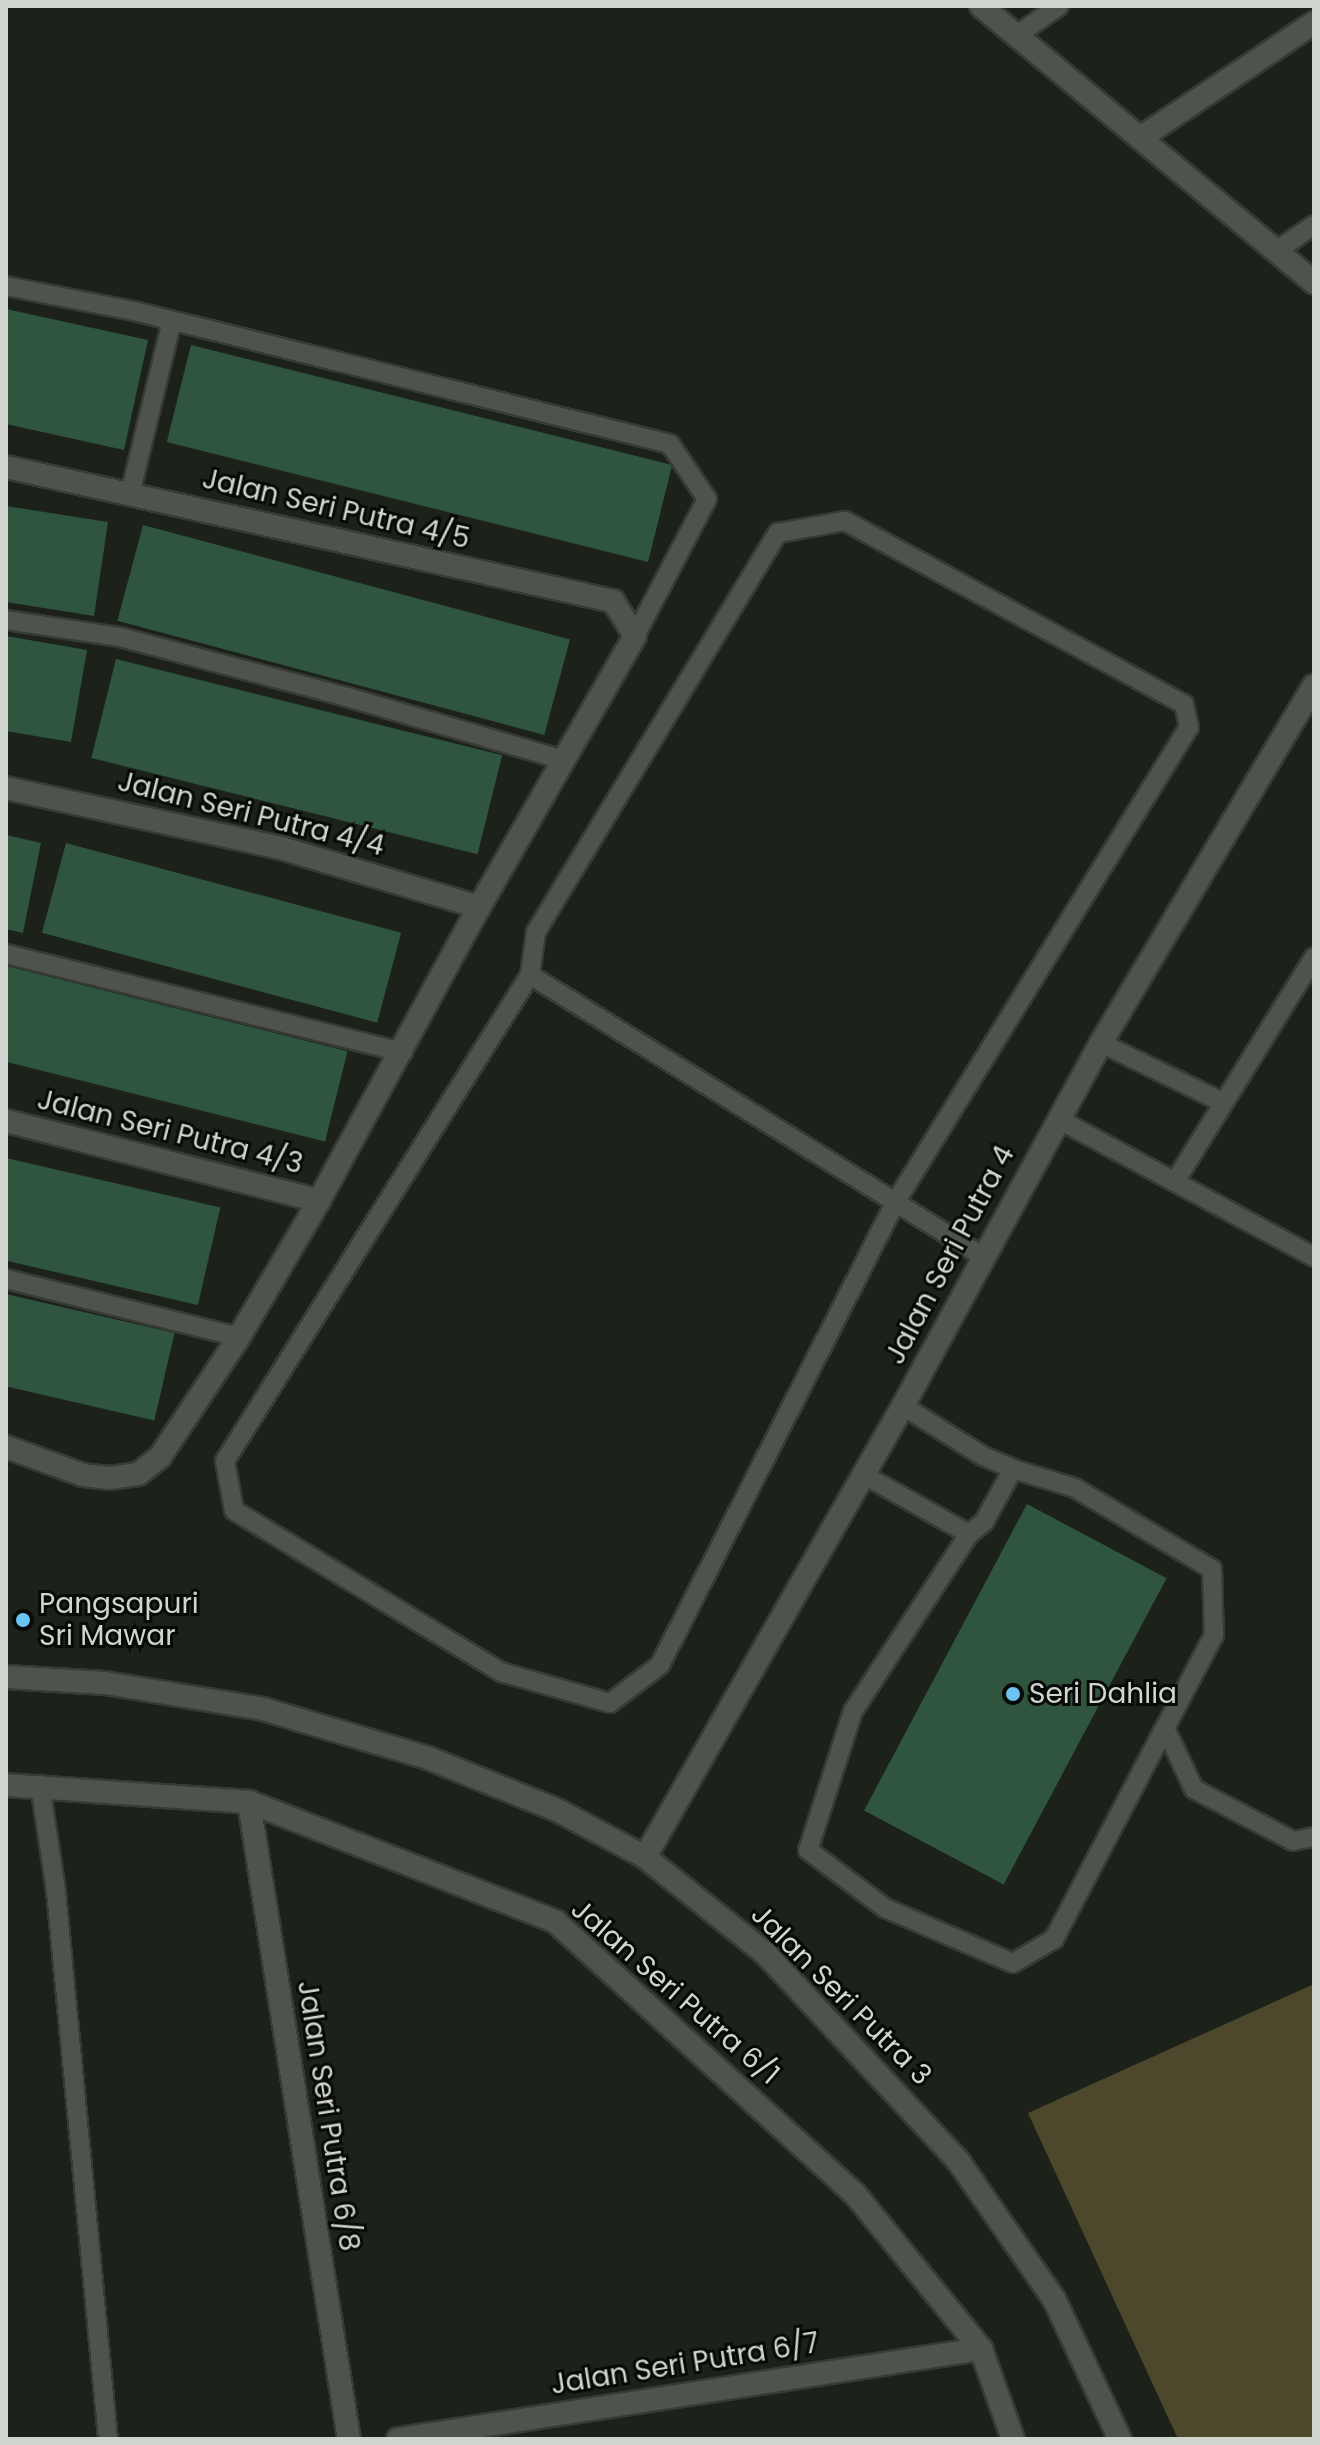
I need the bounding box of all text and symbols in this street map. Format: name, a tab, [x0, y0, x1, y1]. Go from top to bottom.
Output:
street label: Jalan Seri Putra 4/5	[199, 462, 473, 556]
street label: Jalan Seri Putra 4/4	[114, 765, 388, 863]
street label: Jalan Seri Putra 4/3	[34, 1083, 306, 1181]
street label: Jalan Seri Putra 4	[878, 1140, 1022, 1370]
place label: Pangsapuri Sri Mawar	[39, 1587, 199, 1653]
marker: Pangsapuri Sri Mawar	[14, 1611, 32, 1629]
place label: Seri Dahlia	[1029, 1677, 1177, 1711]
marker: Seri Dahlia	[1004, 1685, 1022, 1703]
street label: Jalan Seri Putra 6/1	[564, 1892, 786, 2092]
street label: Jalan Seri Putra 3	[744, 1898, 938, 2092]
street label: Jalan Seri Putra 6/8	[290, 1978, 366, 2254]
street label: Jalan Seri Putra 6/7	[548, 2326, 822, 2402]

